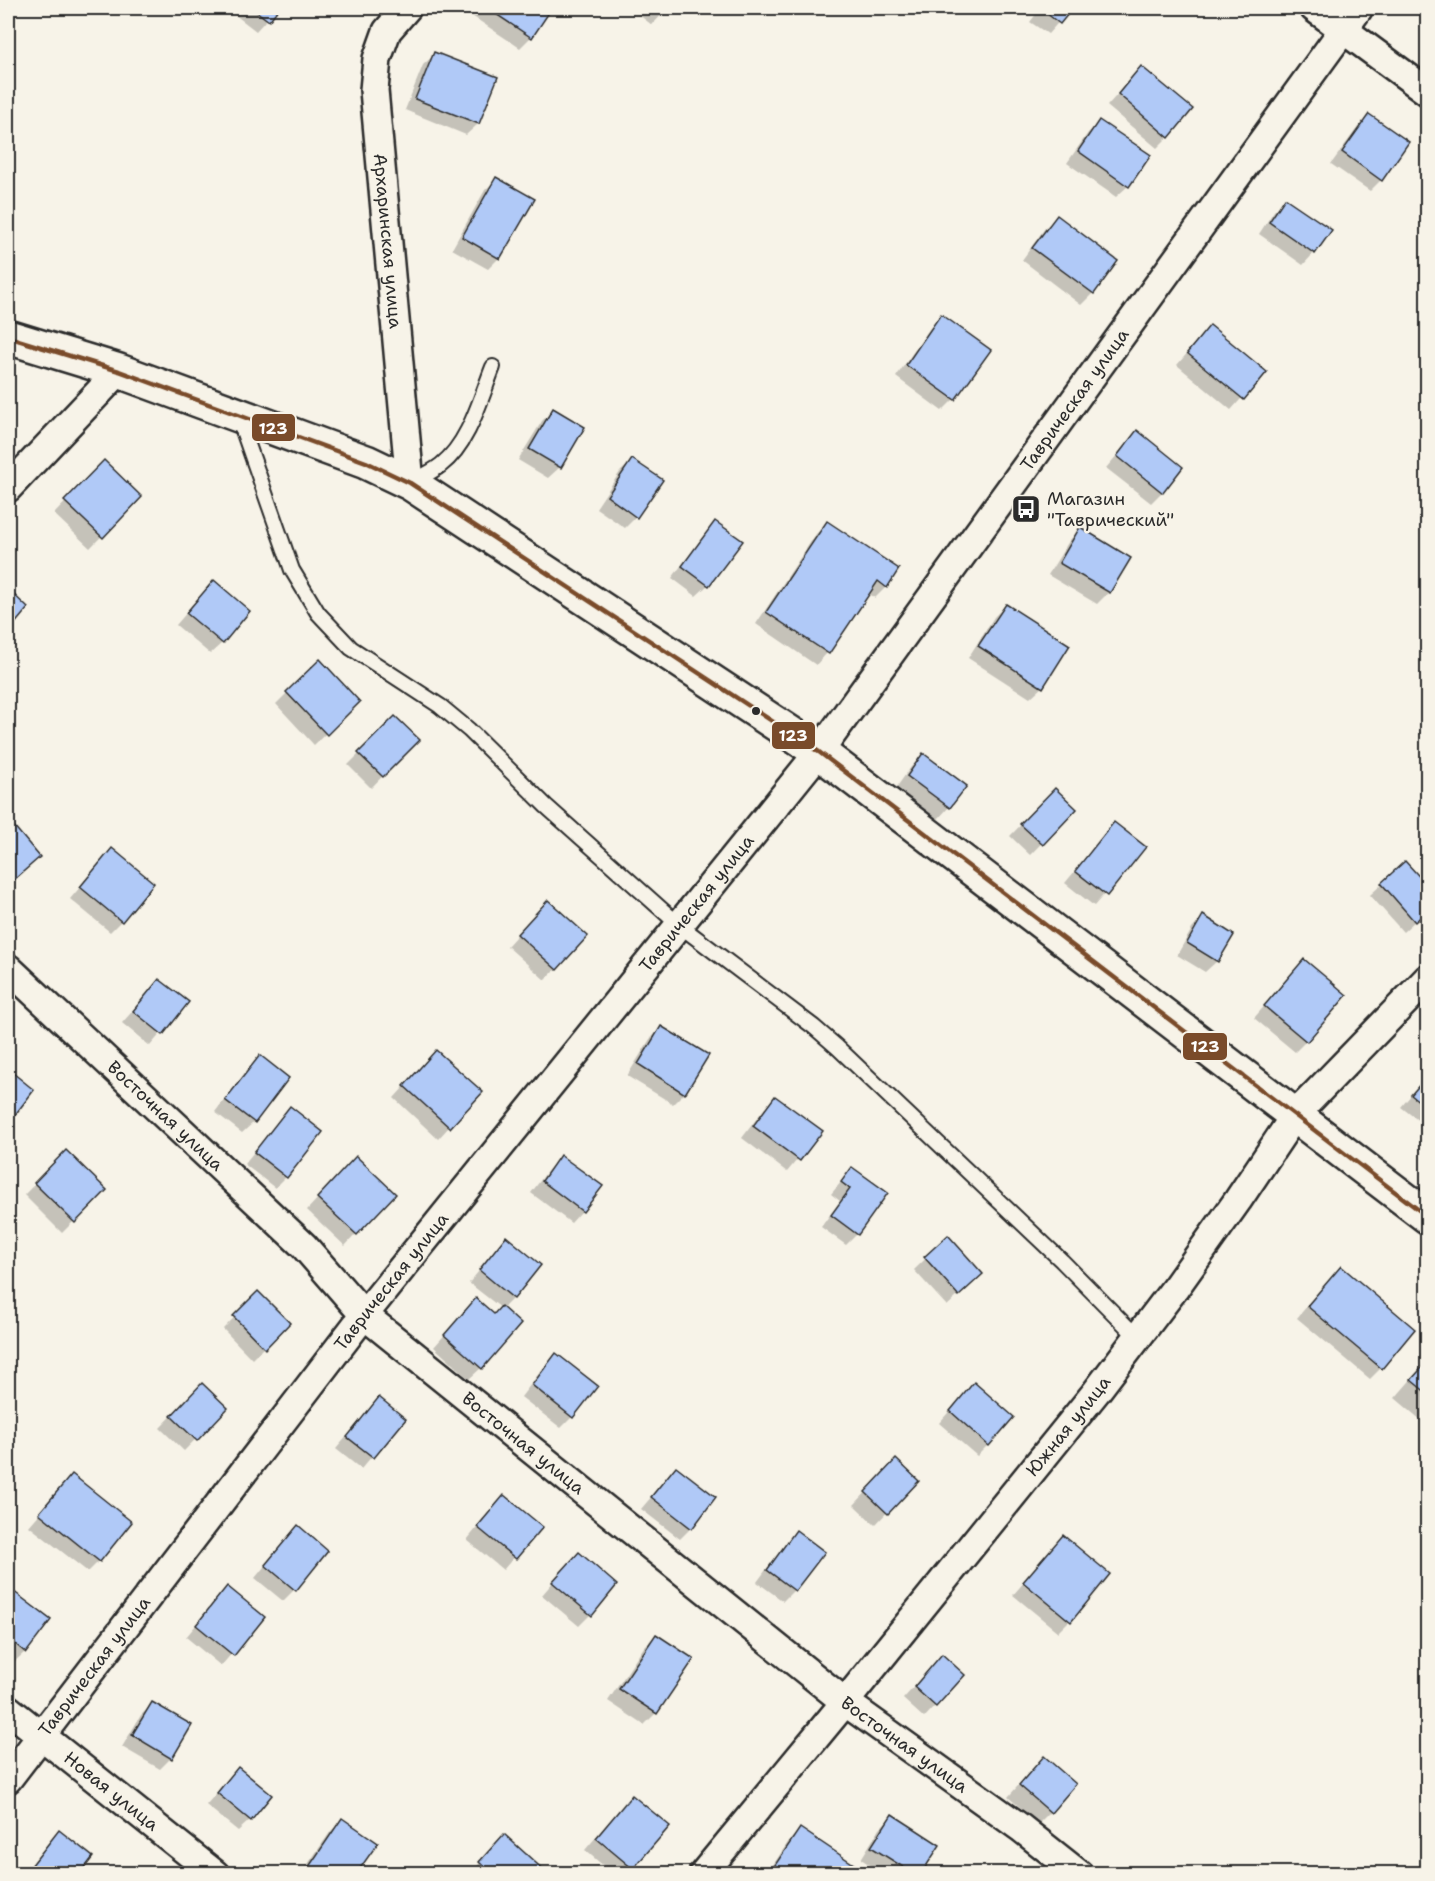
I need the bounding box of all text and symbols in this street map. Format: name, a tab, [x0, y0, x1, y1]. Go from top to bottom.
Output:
street label: Архаринская улица	[368, 152, 408, 330]
street label: Таврическая улица	[1015, 324, 1135, 476]
line badge: 123	[251, 413, 296, 442]
text: 123	[259, 418, 287, 439]
place label: Магазин "Таврический"	[1047, 487, 1174, 532]
bus stop icon: Магазин "Таврический"	[1010, 493, 1042, 525]
unlabelled marker	[750, 705, 762, 717]
line badge: 123	[771, 721, 816, 750]
text: 123	[779, 725, 807, 746]
street label: Таврическая улица	[634, 830, 760, 977]
line badge: 123	[1182, 1032, 1228, 1061]
text: 123	[1191, 1036, 1219, 1057]
street label: Восточная улица	[102, 1055, 229, 1176]
street label: Таврическая улица	[329, 1208, 454, 1356]
street label: Южная улица	[1020, 1371, 1116, 1481]
street label: Восточная улица	[457, 1386, 590, 1500]
street label: Таврическая улица	[33, 1591, 156, 1741]
street label: Восточная улица	[836, 1691, 973, 1798]
street label: Новая улица	[59, 1746, 164, 1837]

